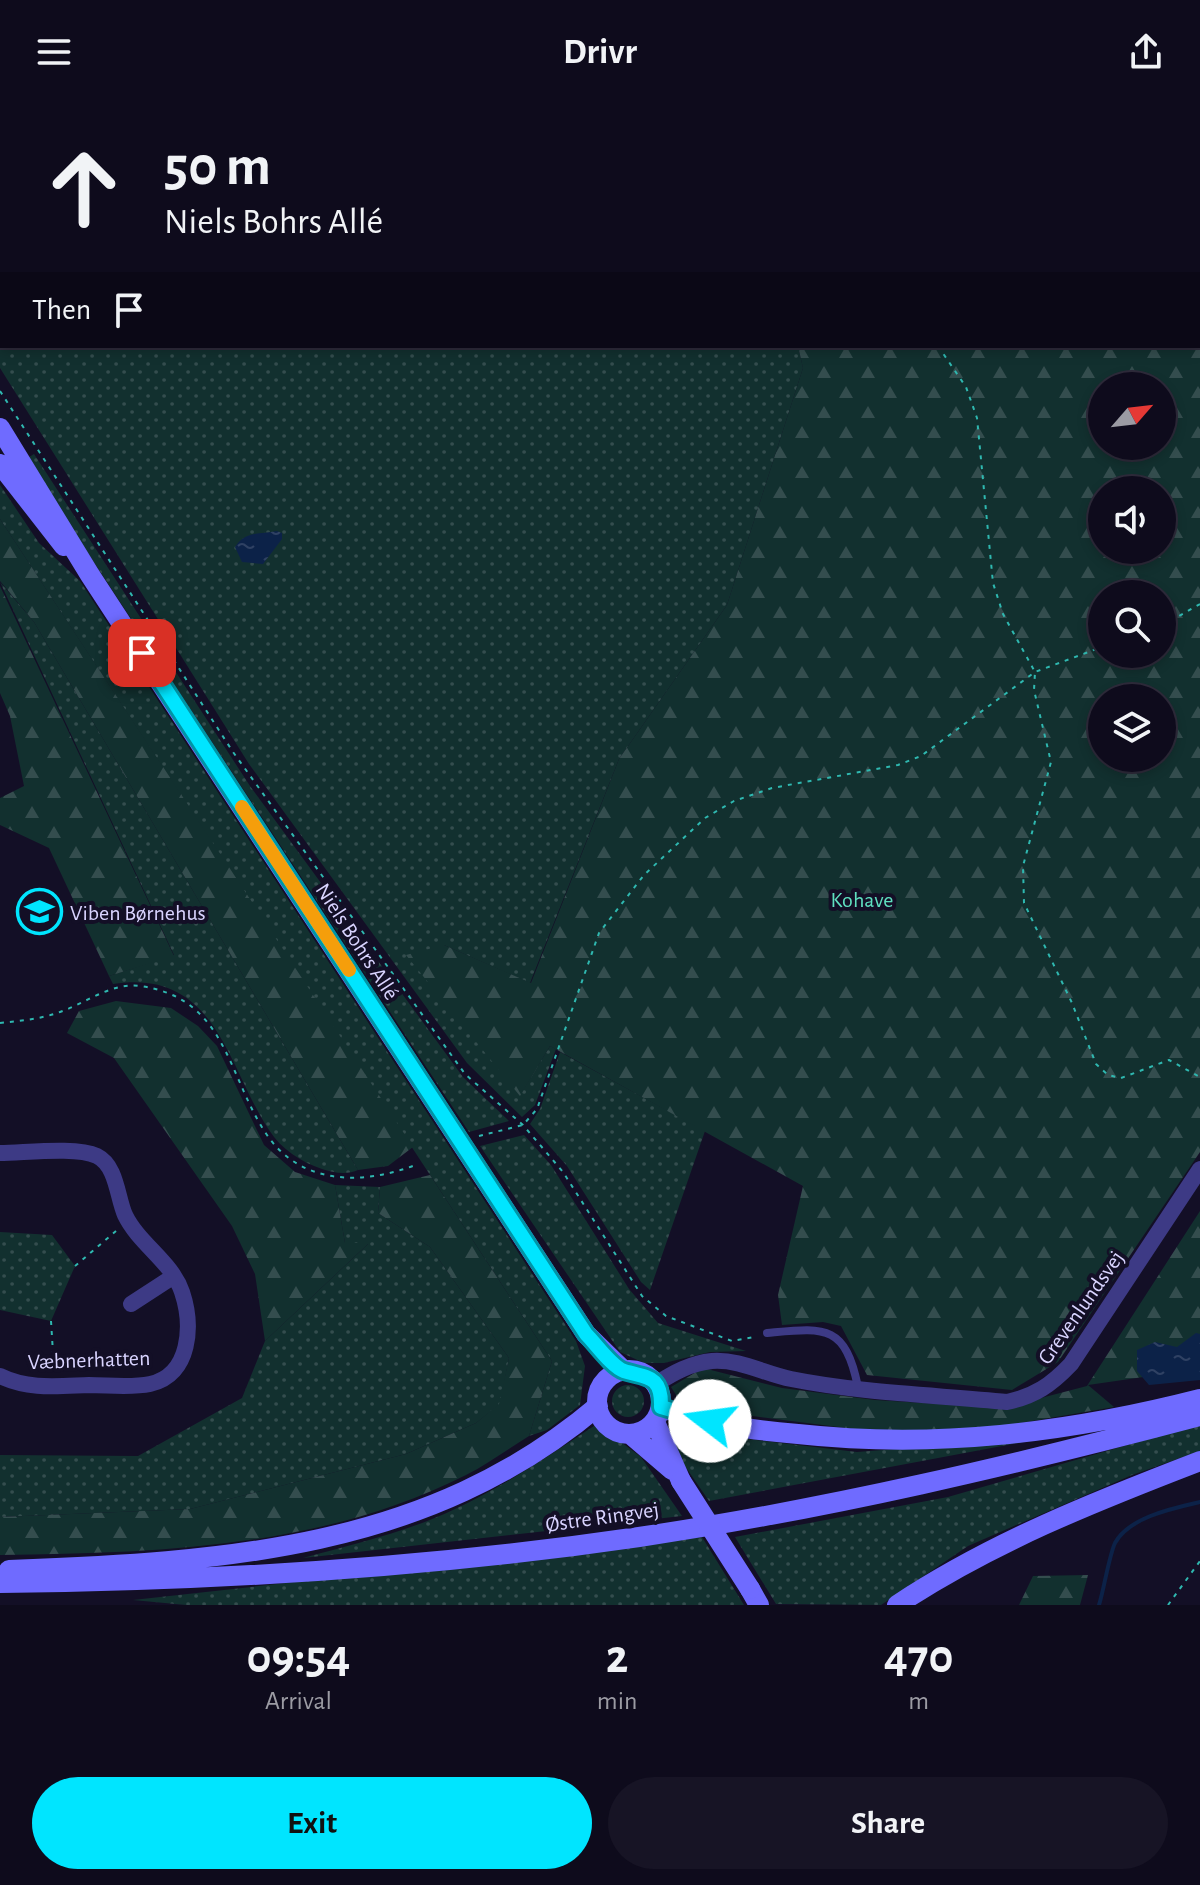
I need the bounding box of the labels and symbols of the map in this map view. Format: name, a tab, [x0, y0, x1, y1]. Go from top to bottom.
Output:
north arrow	[1088, 372, 1176, 460]
pin	[108, 619, 176, 687]
street label: Niels Bohrs Allé	[311, 879, 403, 1004]
school or university icon: Viben Børnehus	[15, 888, 63, 936]
park label: Kohave	[831, 889, 893, 911]
place label: Viben Børnehus	[70, 902, 206, 924]
street label: Grevenlundsvej	[1034, 1247, 1128, 1368]
street label: Væbnerhatten	[27, 1347, 151, 1373]
position arrow	[668, 1379, 752, 1463]
street label: Østre Ringvej	[544, 1498, 660, 1536]

